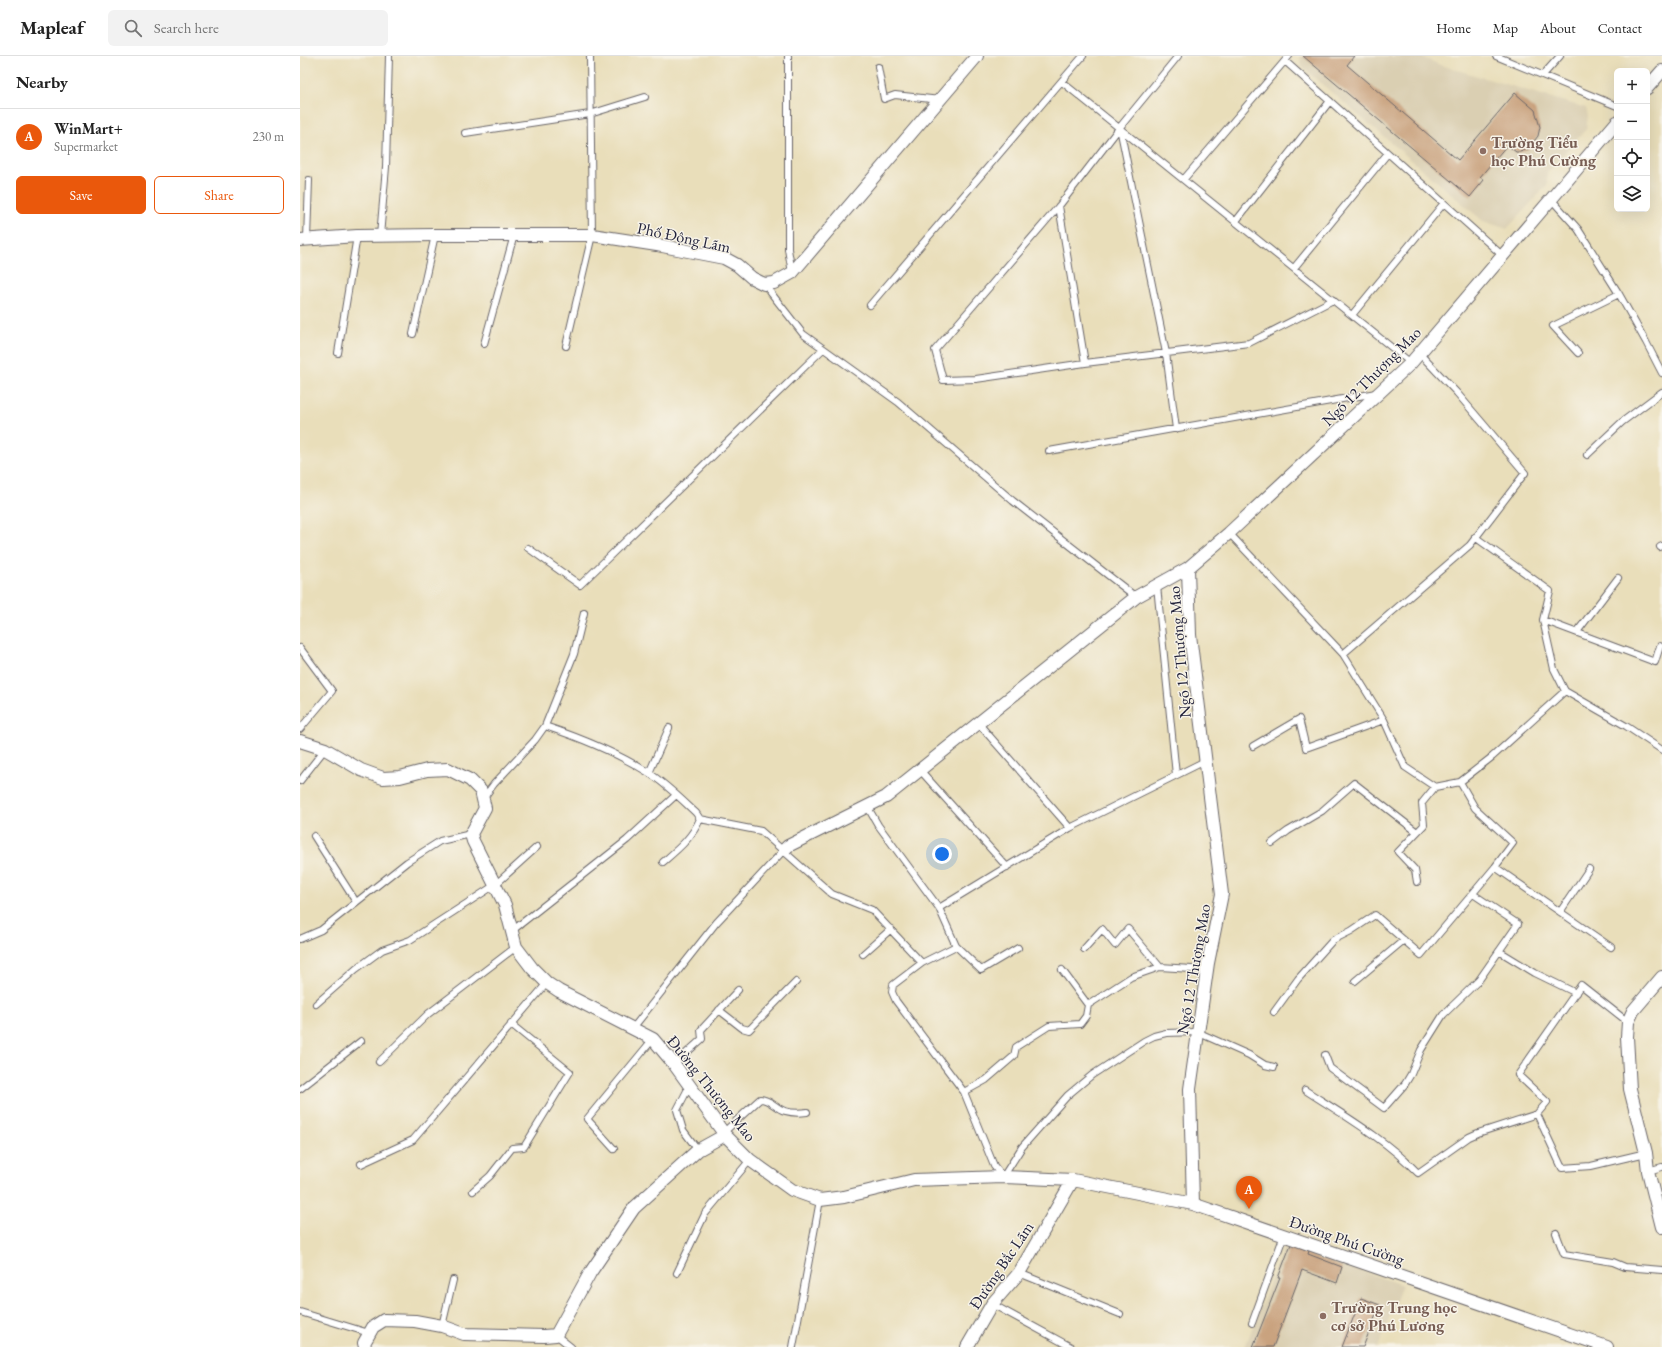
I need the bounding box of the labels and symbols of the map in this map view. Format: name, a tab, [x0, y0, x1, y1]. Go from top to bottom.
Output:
place label: Trường Tiểu học Phú Cường	[1491, 132, 1597, 171]
marker: Trường Tiểu học Phú Cường	[1478, 146, 1488, 156]
street label: Phố Động Lãm	[635, 217, 733, 258]
street label: Ngõ 12 Thượng Mao	[1317, 322, 1426, 431]
street label: Ngõ 12 Thượng Mao	[1163, 585, 1196, 719]
your location	[932, 844, 952, 864]
street label: Ngõ 12 Thượng Mao	[1172, 902, 1215, 1036]
street label: Đường Thượng Mao	[662, 1031, 761, 1146]
pin: A	[1236, 1176, 1262, 1209]
street label: Đường Phú Cường	[1287, 1211, 1408, 1270]
street label: Đường Bắc Lãm	[964, 1217, 1039, 1313]
place label: Trường Trung học cơ sở Phú Lương	[1331, 1297, 1457, 1336]
marker: Trường Trung học cơ sở Phú Lương	[1318, 1311, 1328, 1321]

